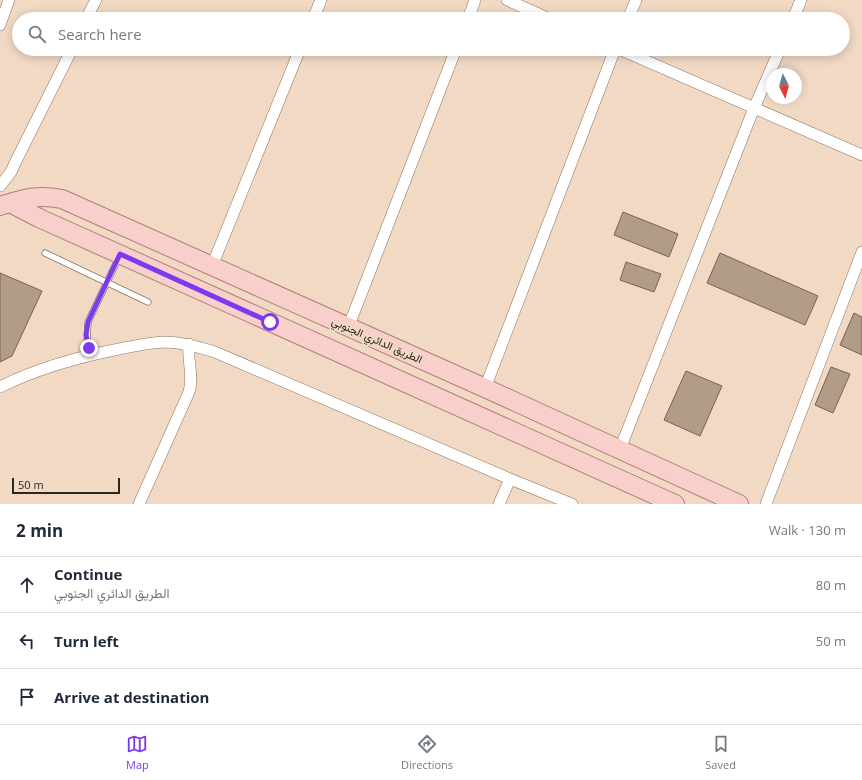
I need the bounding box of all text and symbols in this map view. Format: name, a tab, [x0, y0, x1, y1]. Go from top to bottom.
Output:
search box	[12, 12, 850, 56]
icon: search	[26, 23, 48, 45]
text: Search here	[58, 24, 142, 44]
north arrow	[766, 68, 802, 104]
route start	[261, 313, 279, 331]
street label: الطريق الدائري الجنوبي	[328, 313, 425, 369]
route end	[80, 339, 98, 357]
scale bar	[12, 476, 120, 495]
text: 50 m	[18, 477, 44, 492]
text: 2 min	[16, 519, 63, 542]
text: Walk · 130 m	[769, 521, 846, 539]
text: Continue	[54, 564, 122, 584]
icon: ahead	[16, 574, 38, 596]
text: 80 m	[816, 576, 846, 594]
text: الطريق الدائري الجنوبي	[54, 584, 170, 602]
icon: left	[16, 630, 38, 652]
text: Turn left	[54, 631, 119, 651]
text: 50 m	[816, 632, 846, 650]
icon: arrive	[16, 686, 38, 708]
text: Arrive at destination	[54, 687, 209, 707]
tab: Map	[126, 733, 149, 772]
tab: Directions	[401, 733, 453, 772]
tab: Saved	[705, 733, 736, 772]

